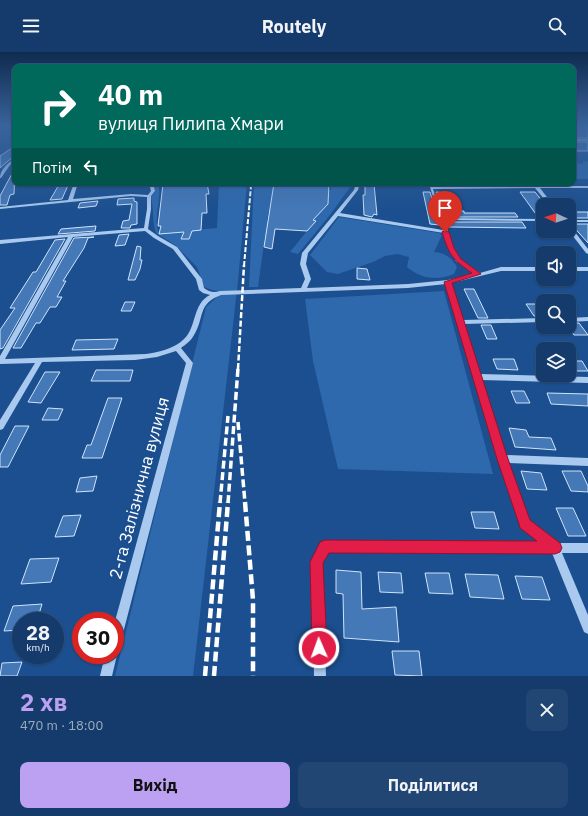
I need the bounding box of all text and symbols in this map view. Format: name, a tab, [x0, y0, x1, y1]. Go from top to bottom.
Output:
icon: menu	[20, 15, 42, 37]
text: Routely	[262, 15, 326, 38]
icon: search	[546, 15, 568, 37]
text: 40 m	[98, 76, 163, 113]
icon: right	[32, 80, 84, 132]
text: вулиця Пилипа Хмари	[98, 112, 284, 135]
icon: left	[80, 156, 102, 178]
text: Потім	[32, 158, 72, 177]
pin	[428, 191, 462, 232]
icon: arrive	[434, 197, 456, 219]
north arrow	[536, 198, 576, 238]
map controls	[536, 198, 576, 382]
button: sound	[536, 246, 576, 286]
button: search	[536, 294, 576, 334]
button: layers	[536, 342, 576, 382]
street label: 2-га Залізнична вулиця	[104, 395, 174, 581]
speed limit sign: 30	[72, 612, 124, 664]
text: 28	[26, 619, 50, 646]
position arrow	[298, 627, 340, 669]
text: km/h	[26, 641, 50, 654]
text: 2 хв	[20, 686, 67, 718]
button: close	[526, 689, 568, 731]
text: 470 m · 18:00	[20, 717, 103, 734]
button: Вихід	[20, 762, 290, 808]
button: Поділитися	[298, 762, 568, 808]

